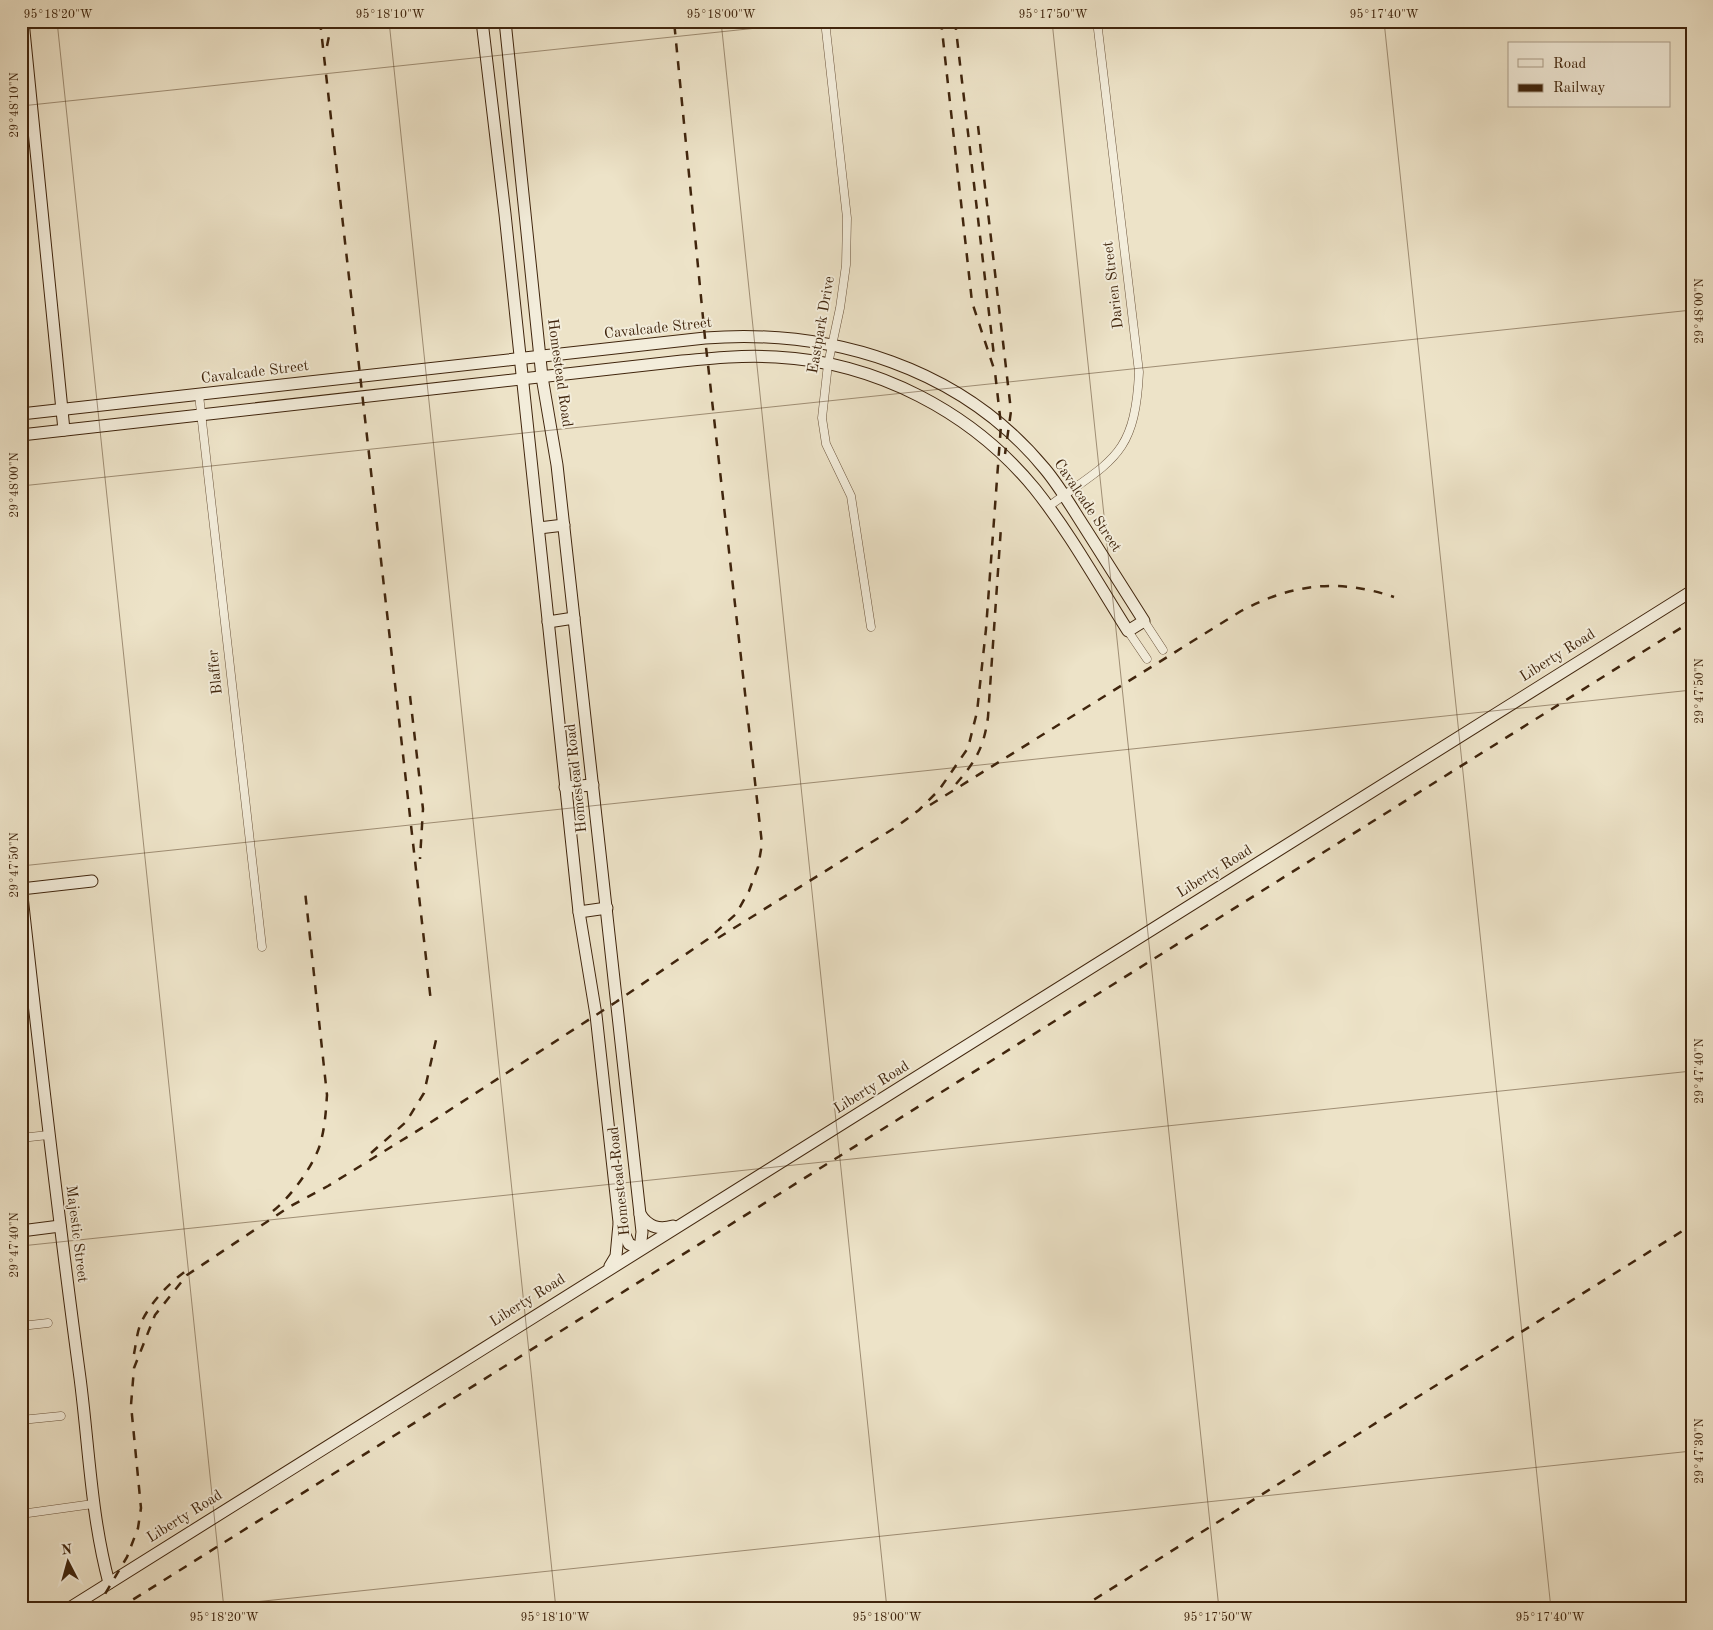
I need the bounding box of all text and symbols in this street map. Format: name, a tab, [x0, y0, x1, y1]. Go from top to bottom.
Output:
text: 95°18'20"W	[23, 8, 93, 21]
text: 95°18'10"W	[355, 8, 425, 21]
text: 95°18'00"W	[686, 8, 756, 21]
text: 95°17'50"W	[1018, 8, 1088, 21]
text: 95°17'40"W	[1349, 8, 1419, 21]
legend	[1508, 42, 1670, 108]
text: Road	[1553, 57, 1587, 72]
text: 29°48'10"N	[9, 72, 21, 138]
text: Railway	[1553, 81, 1606, 96]
street label: Darien Street	[1101, 240, 1127, 330]
street label: Eastpark Drive	[806, 275, 838, 375]
text: 29°48'00"N	[1694, 278, 1706, 344]
street label: Cavalcade Street	[603, 316, 713, 342]
street label: Homestead Road	[544, 318, 574, 428]
street label: Cavalcade Street	[200, 359, 310, 387]
text: 29°48'00"N	[9, 452, 21, 518]
street label: Cavalcade Street	[1050, 457, 1124, 555]
street label: Liberty Road	[1518, 627, 1598, 685]
street label: Blaffer	[206, 649, 226, 695]
text: 29°47'50"N	[1693, 658, 1706, 724]
street label: Homestead Road	[564, 723, 590, 833]
text: 29°47'50"N	[8, 832, 21, 898]
street label: Liberty Road	[1175, 843, 1255, 901]
text: 29°47'40"N	[1694, 1038, 1706, 1104]
street label: Liberty Road	[832, 1059, 912, 1117]
street label: Homestead Road	[607, 1126, 633, 1236]
street label: Majestic Street	[63, 1184, 89, 1284]
text: 29°47'40"N	[9, 1212, 21, 1278]
street label: Liberty Road	[488, 1272, 568, 1330]
text: 29°47'30"N	[1694, 1418, 1706, 1484]
street label: Liberty Road	[145, 1488, 225, 1546]
north arrow	[42, 1538, 92, 1588]
text: N	[61, 1543, 73, 1558]
text: 95°18'20"W	[189, 1611, 259, 1624]
text: 95°18'10"W	[520, 1611, 590, 1624]
text: 95°18'00"W	[852, 1611, 922, 1624]
text: 95°17'50"W	[1183, 1611, 1253, 1624]
text: 95°17'40"W	[1515, 1611, 1585, 1624]

